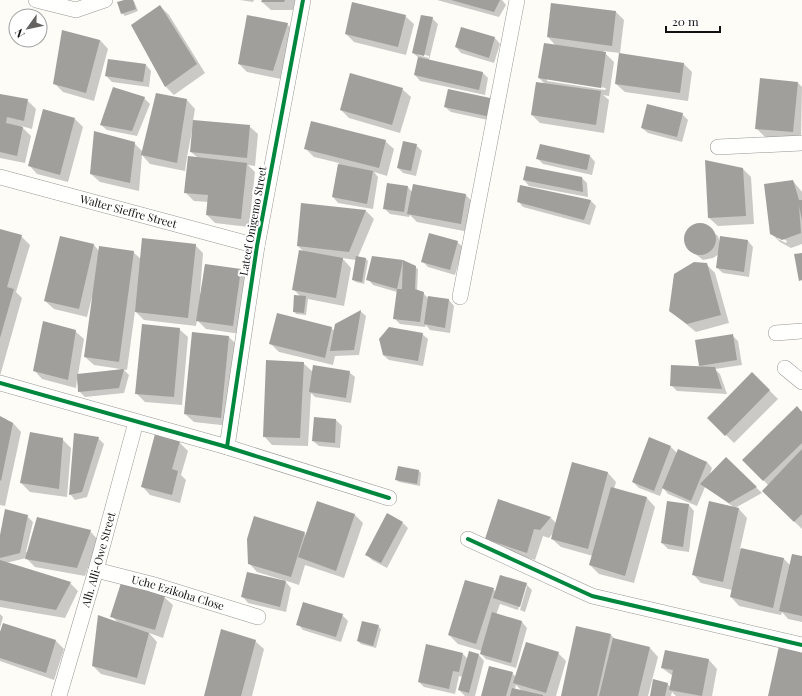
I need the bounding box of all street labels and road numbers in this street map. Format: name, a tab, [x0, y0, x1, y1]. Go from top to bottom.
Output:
street label: Lateef Onigemo Street	[236, 165, 270, 277]
street label: Walter Sieffre Street	[78, 191, 179, 231]
street label: Alh. Alli-Owe Street	[77, 510, 118, 610]
street label: Uche Ezikoha Close	[130, 571, 227, 613]

